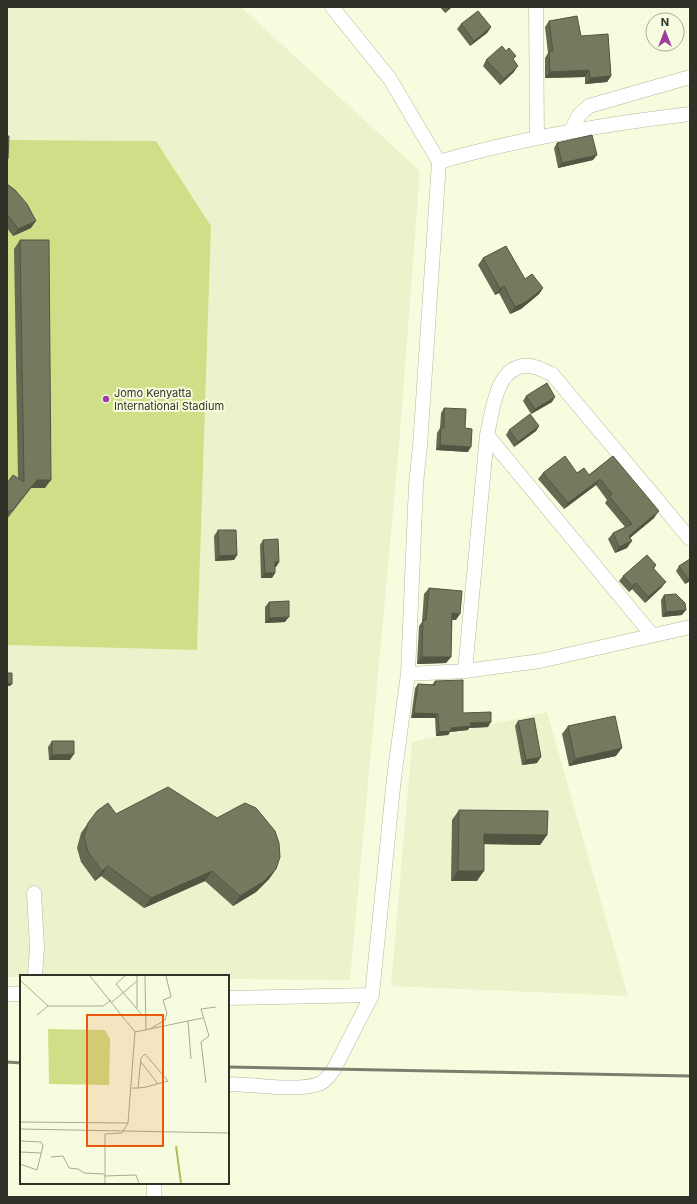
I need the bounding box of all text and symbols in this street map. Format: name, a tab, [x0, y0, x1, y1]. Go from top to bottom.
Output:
north arrow	[645, 12, 685, 52]
text: N	[661, 15, 669, 29]
place label: Jomo Kenyatta International Stadium	[114, 386, 224, 413]
marker: Jomo Kenyatta International Stadium	[101, 394, 111, 404]
inset map	[20, 975, 229, 1184]

